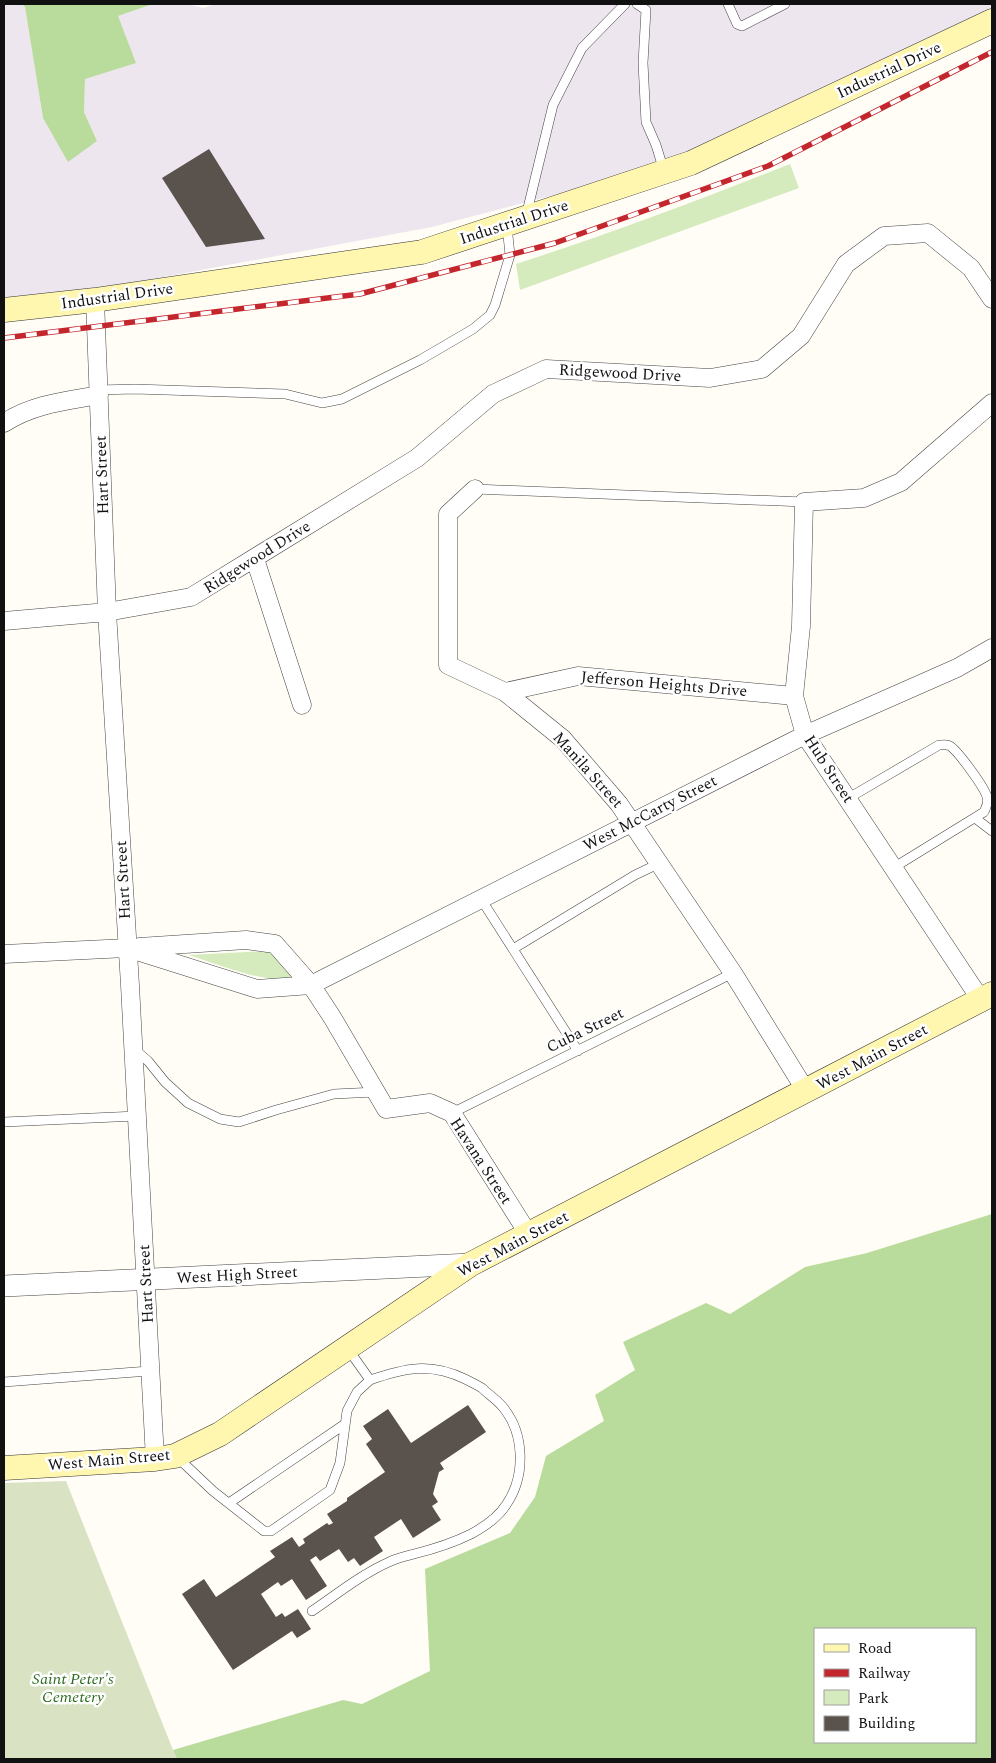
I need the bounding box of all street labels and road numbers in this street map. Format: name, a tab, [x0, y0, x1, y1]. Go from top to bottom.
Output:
street label: Industrial Drive	[833, 35, 945, 105]
street label: Industrial Drive	[457, 193, 571, 251]
street label: Industrial Drive	[59, 276, 175, 316]
street label: Ridgewood Drive	[558, 358, 682, 388]
street label: Hart Street	[89, 435, 115, 515]
street label: Ridgewood Drive	[199, 514, 315, 600]
street label: Jefferson Heights Drive	[580, 665, 748, 703]
street label: Manila Street	[547, 726, 629, 814]
street label: Hub Street	[798, 730, 860, 808]
street label: West McCarty Street	[579, 769, 722, 857]
street label: Hart Street	[109, 840, 137, 920]
street label: Cuba Street	[542, 1001, 628, 1059]
street label: West Main Street	[812, 1017, 932, 1096]
street label: Havana Street	[444, 1113, 518, 1209]
street label: West Main Street	[453, 1204, 573, 1283]
street label: Hart Street	[132, 1244, 160, 1324]
street label: West High Street	[176, 1260, 299, 1290]
street label: West Main Street	[47, 1443, 172, 1477]

